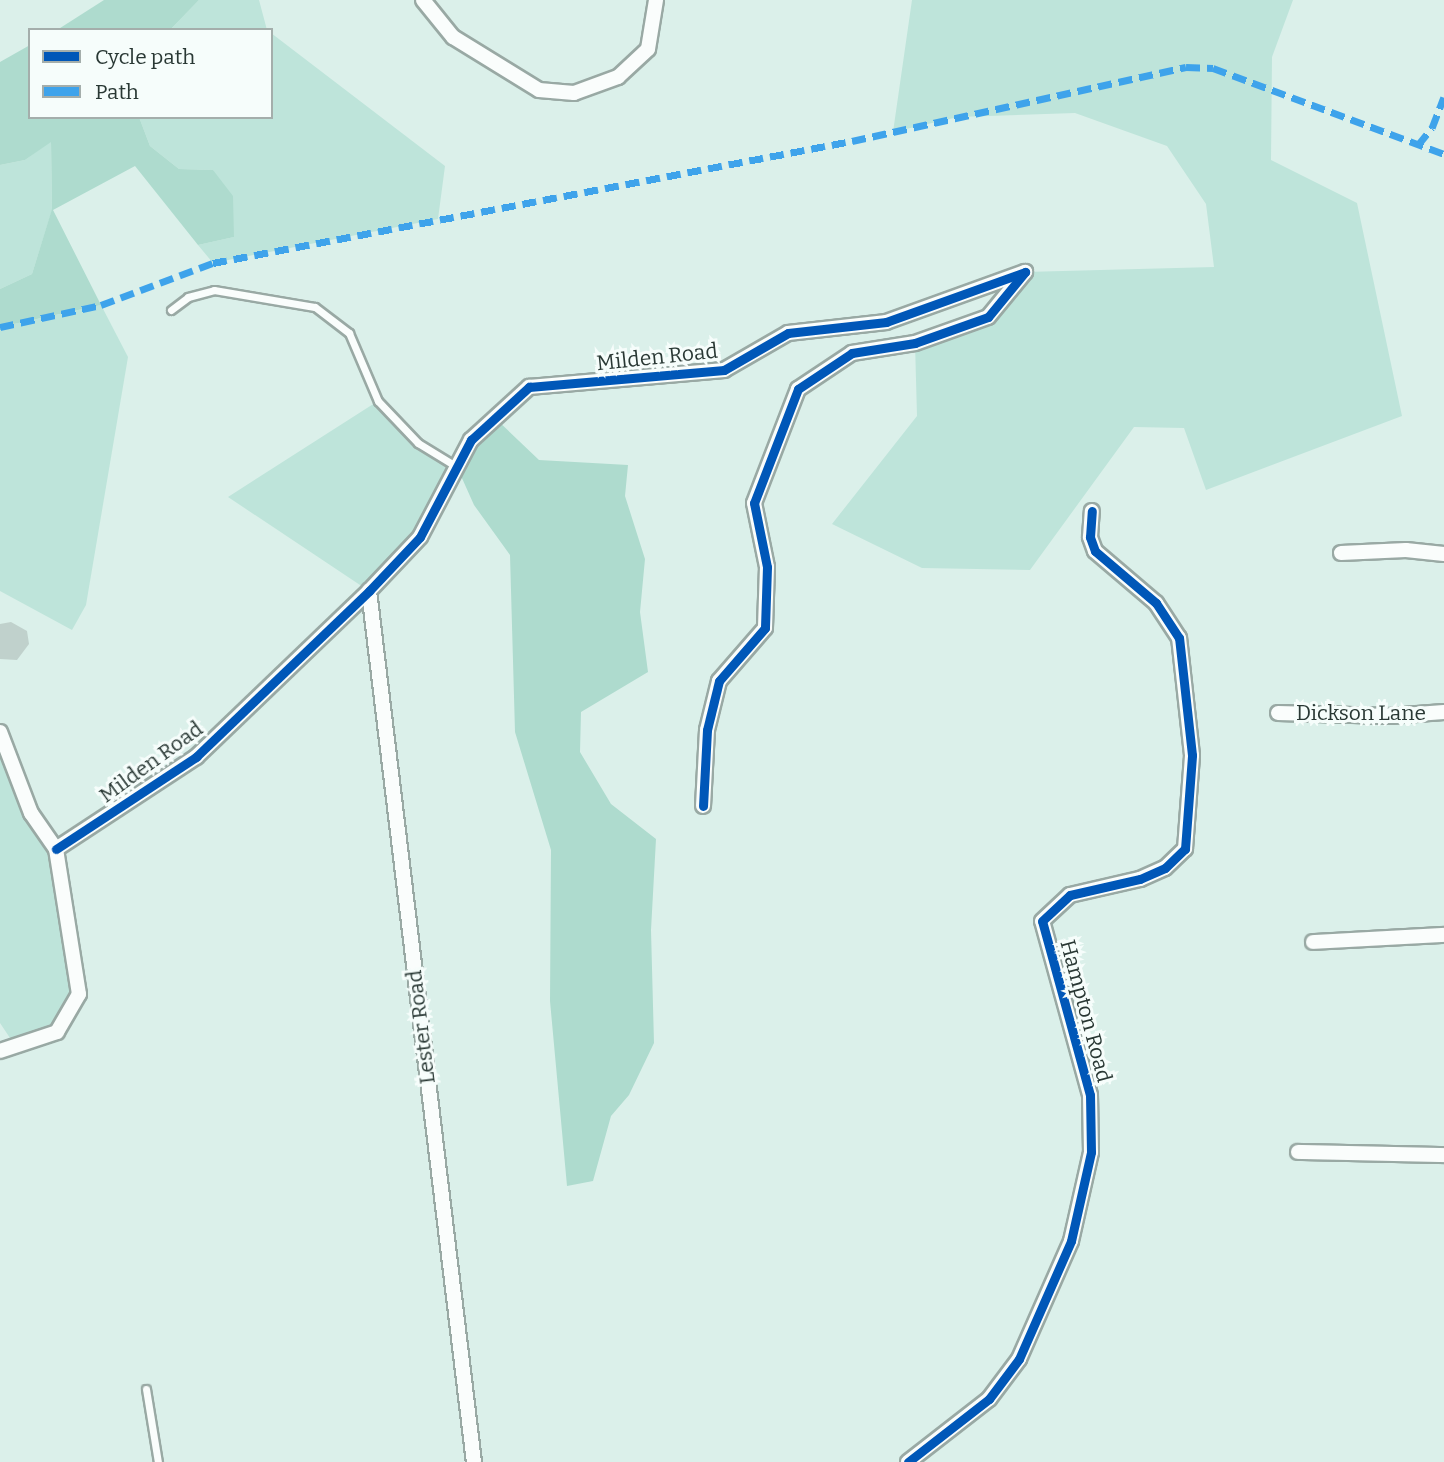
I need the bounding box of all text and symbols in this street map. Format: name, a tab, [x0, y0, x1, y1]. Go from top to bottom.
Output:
legend	[28, 28, 273, 119]
text: Cycle path	[95, 44, 195, 70]
text: Path	[95, 79, 139, 105]
street label: Milden Road	[595, 338, 719, 376]
street label: Dickson Lane	[1296, 700, 1426, 726]
street label: Milden Road	[94, 716, 208, 808]
street label: Hampton Road	[1055, 937, 1117, 1085]
street label: Lester Road	[402, 969, 440, 1085]

